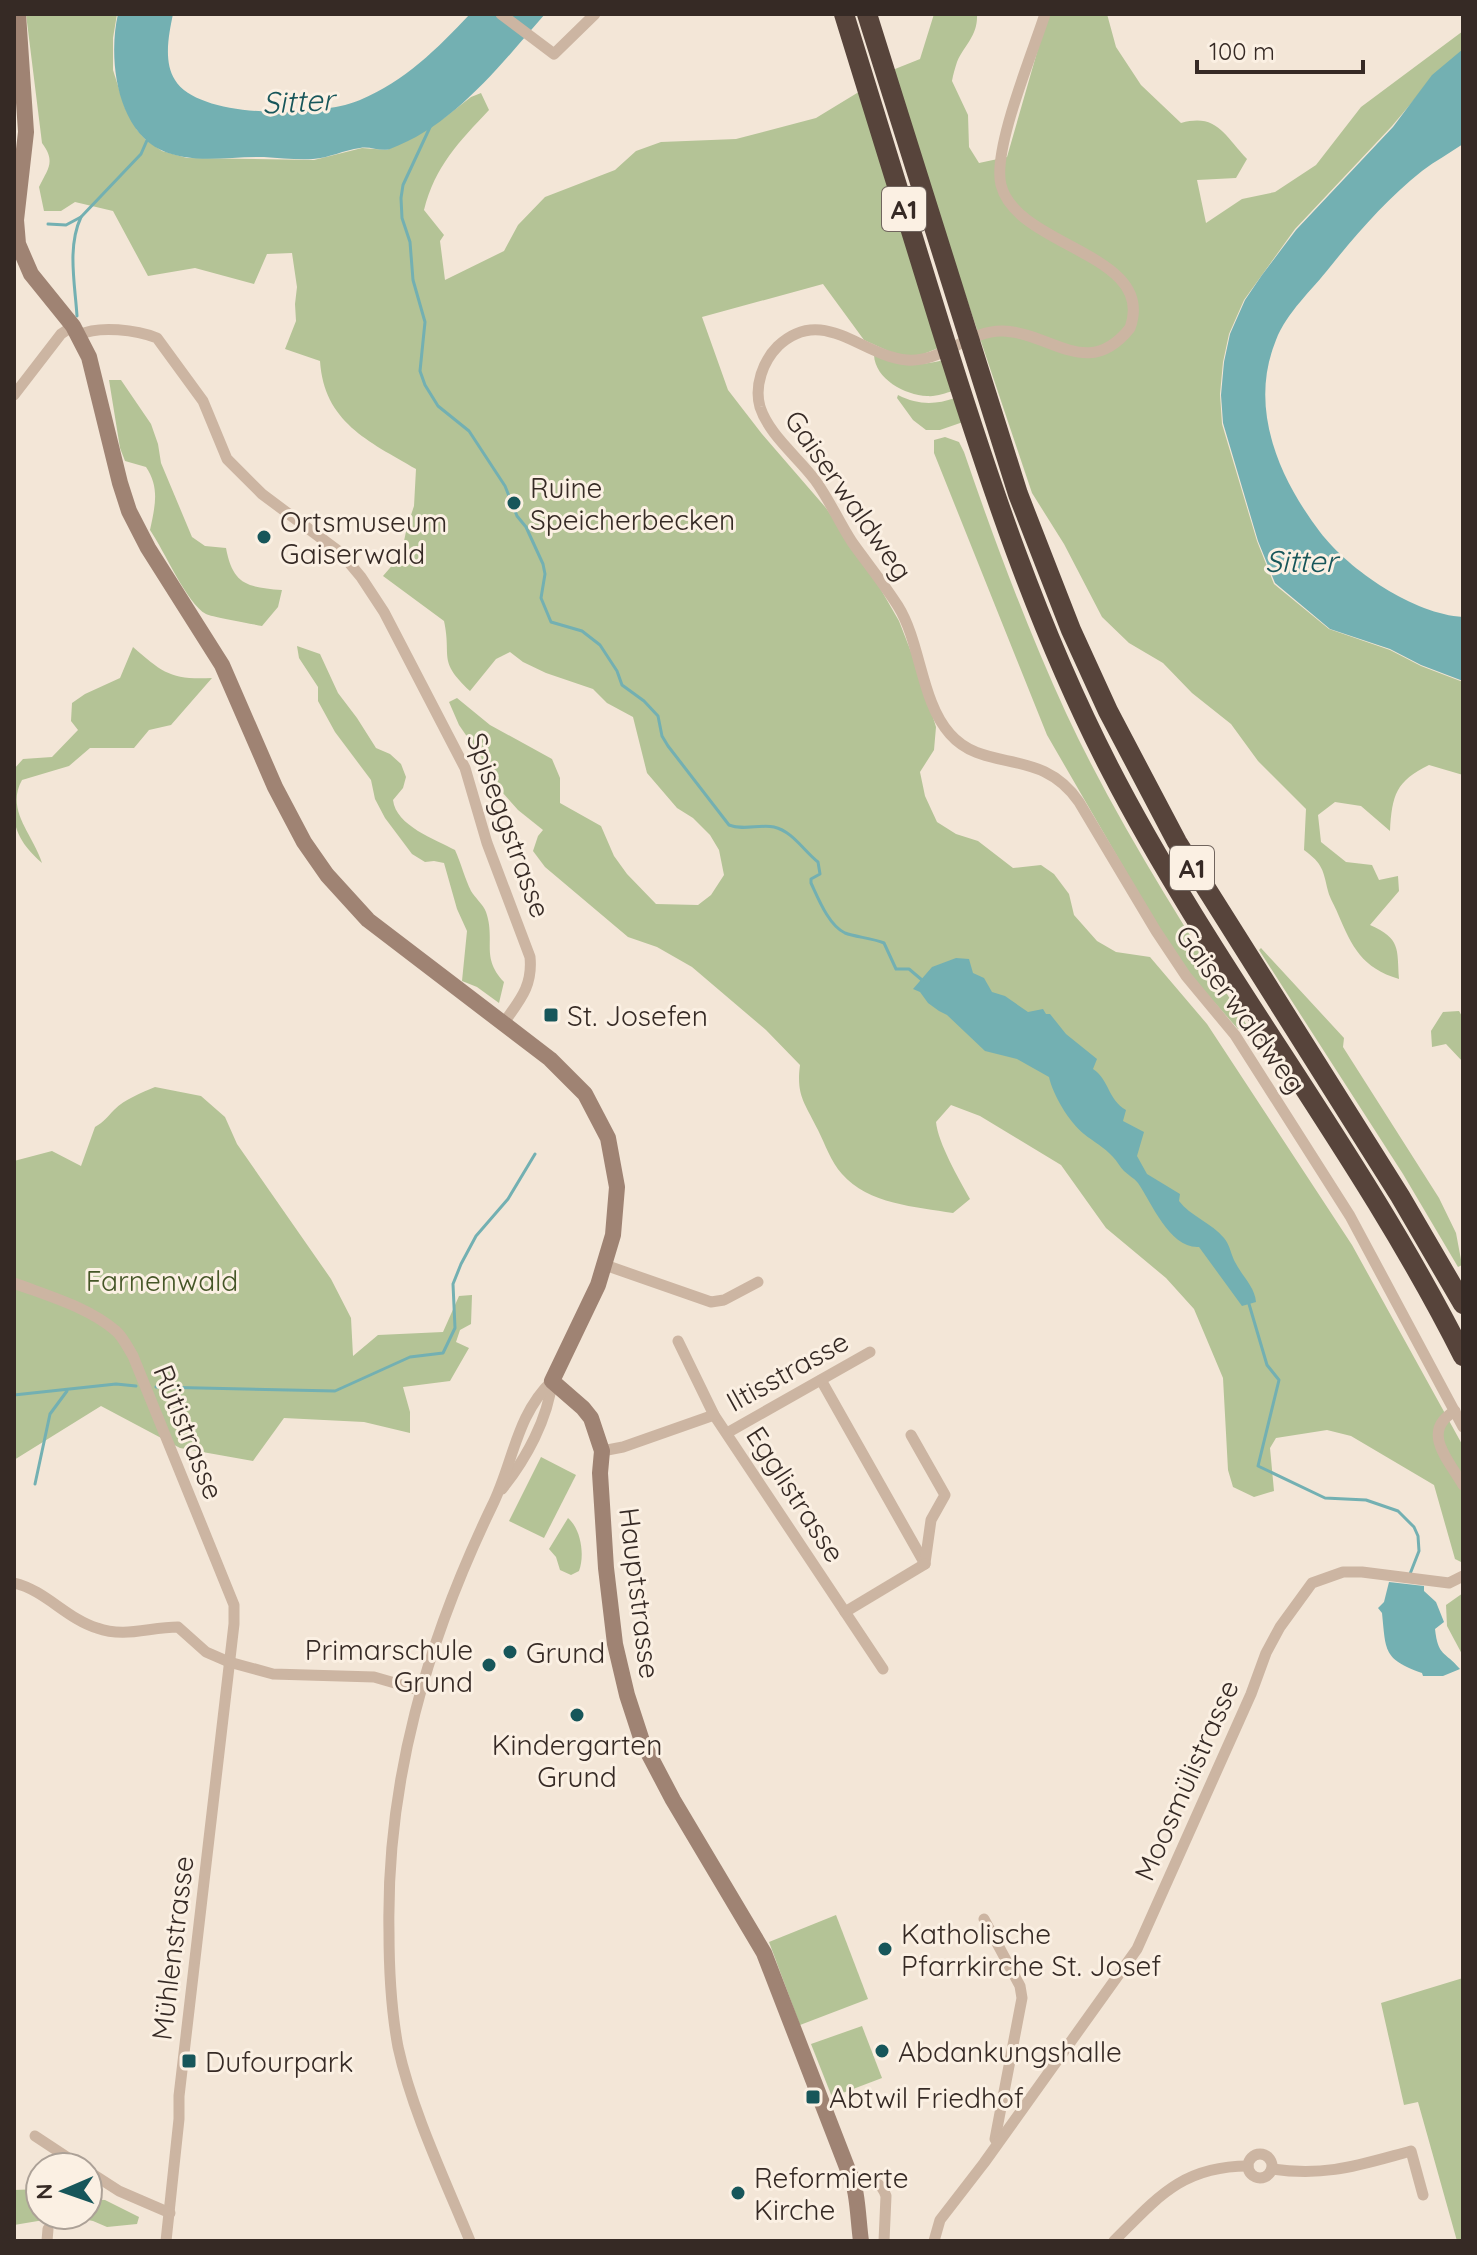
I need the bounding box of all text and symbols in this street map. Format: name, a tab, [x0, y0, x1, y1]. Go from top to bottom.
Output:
scale bar	[1197, 24, 1363, 74]
text: 100 m	[1209, 36, 1275, 66]
water label: Sitter	[261, 80, 338, 122]
road number: A1	[882, 187, 926, 231]
street label: Gaiserwaldweg	[777, 403, 921, 587]
place label: Ruine Speicherbecken	[530, 470, 735, 537]
marker: Ruine Speicherbecken	[505, 494, 523, 512]
place label: Ortsmuseum Gaiserwald	[280, 504, 447, 571]
marker: Ortsmuseum Gaiserwald	[255, 528, 273, 546]
water label: Sitter	[1265, 542, 1340, 580]
street label: Spiseggstrasse	[459, 728, 559, 922]
road number: A1	[1170, 846, 1214, 890]
street label: Gaiserwaldweg	[1168, 918, 1314, 1100]
place label: St. Josefen	[567, 998, 708, 1033]
marker: St. Josefen	[542, 1006, 560, 1024]
park label: Farnenwald	[86, 1263, 238, 1298]
street label: Iltisstrasse	[720, 1323, 854, 1419]
street label: Rütistrasse	[146, 1360, 232, 1504]
street label: Egglistrasse	[739, 1419, 853, 1569]
street label: Hauptstrasse	[612, 1506, 668, 1680]
place label: Primarschule Grund	[305, 1632, 473, 1699]
place label: Grund	[526, 1635, 605, 1670]
marker: Grund	[501, 1643, 519, 1661]
marker: Primarschule Grund	[480, 1656, 498, 1674]
street label: Moosmülistrasse	[1126, 1674, 1246, 1886]
marker: Kindergarten Grund	[568, 1706, 586, 1724]
place label: Kindergarten Grund	[492, 1727, 662, 1794]
street label: Mühlenstrasse	[143, 1854, 201, 2042]
place label: Katholische Pfarrkirche St. Josef	[901, 1916, 1161, 1983]
marker: Katholische Pfarrkirche St. Josef	[876, 1940, 894, 1958]
place label: Abdankungshalle	[898, 2034, 1122, 2069]
marker: Abdankungshalle	[873, 2042, 891, 2060]
place label: Dufourpark	[205, 2044, 353, 2079]
marker: Dufourpark	[180, 2052, 198, 2070]
place label: Abtwil Friedhof	[829, 2080, 1024, 2115]
marker: Abtwil Friedhof	[804, 2088, 822, 2106]
north arrow	[24, 2151, 104, 2231]
place label: Reformierte Kirche	[754, 2160, 908, 2227]
text: N	[30, 2183, 58, 2200]
marker: Reformierte Kirche	[729, 2184, 747, 2202]

